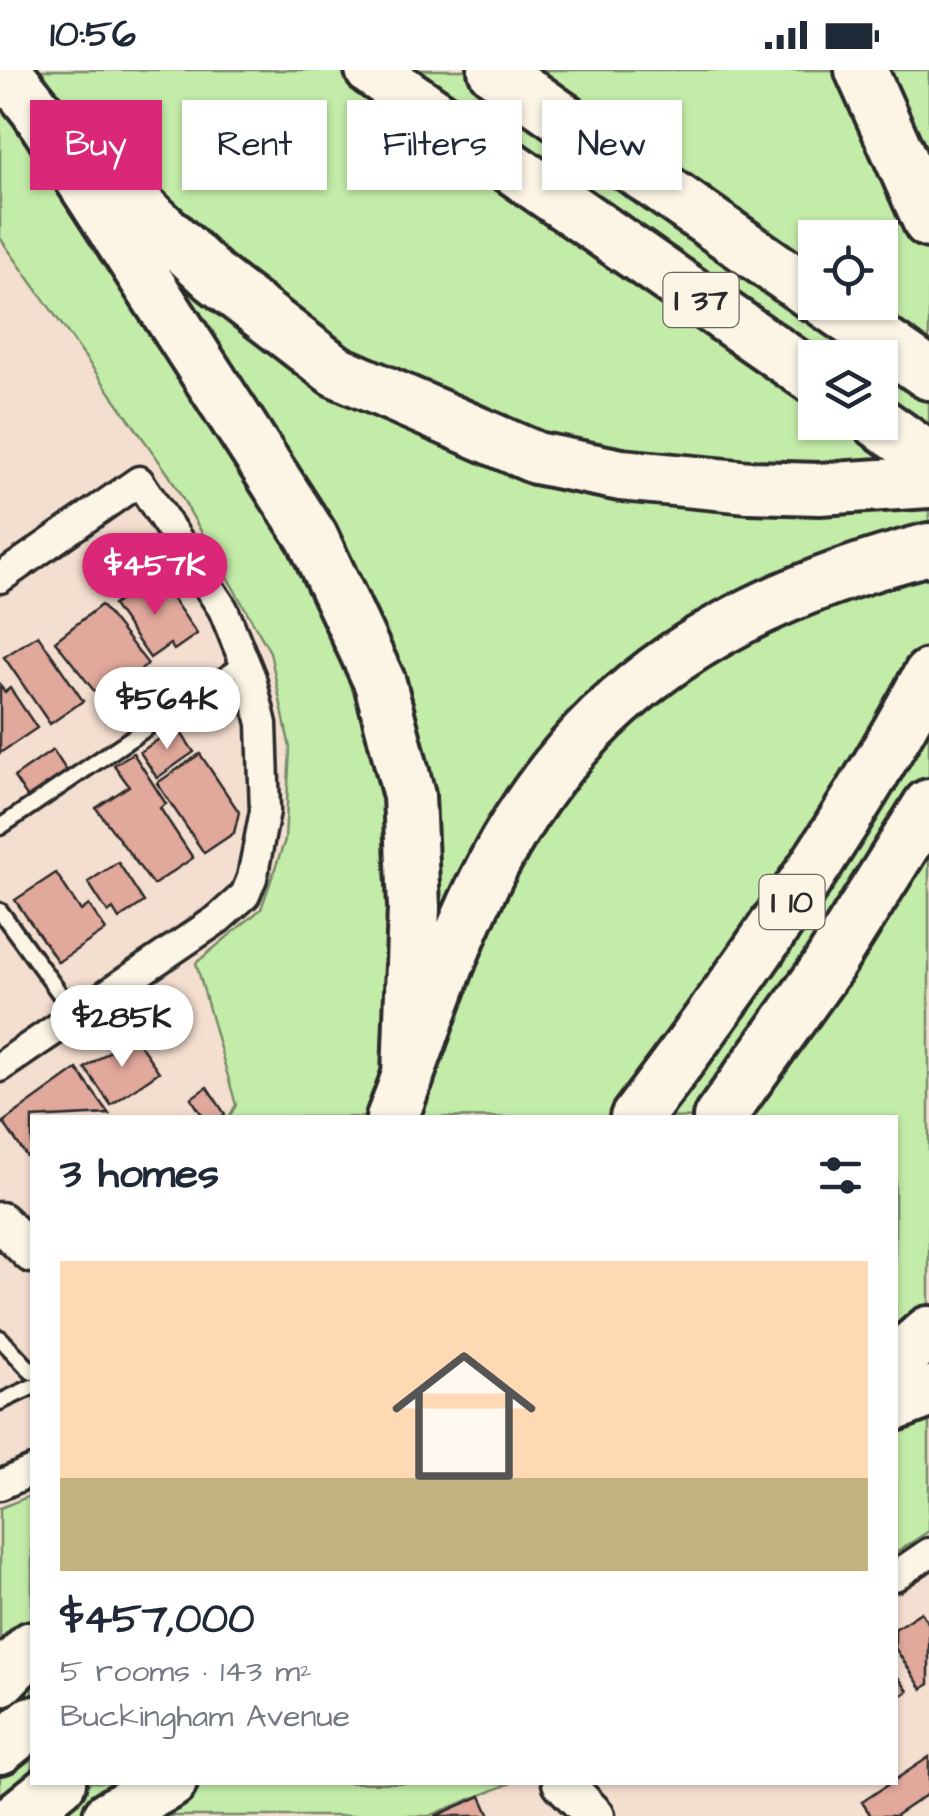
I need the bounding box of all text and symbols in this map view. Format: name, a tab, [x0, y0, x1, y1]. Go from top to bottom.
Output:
text: 10:56	[50, 9, 136, 61]
chip: Buy	[30, 100, 162, 190]
chip: Rent	[182, 100, 327, 190]
chip: Filters	[347, 100, 522, 190]
chip: New	[542, 100, 682, 190]
map controls	[798, 220, 898, 440]
button: locate	[798, 220, 898, 320]
road number: I 37	[664, 273, 738, 327]
button: layers	[798, 340, 898, 440]
pin: $457K	[85, 533, 225, 618]
text: $457K	[104, 543, 206, 588]
pin: $564K	[97, 667, 237, 752]
text: $564K	[116, 677, 218, 722]
road number: I 10	[760, 875, 824, 929]
pin: $285K	[52, 985, 192, 1070]
text: $285K	[73, 995, 171, 1040]
text: 3 homes	[60, 1146, 219, 1204]
icon: filters	[813, 1148, 868, 1203]
icon: home	[374, 1326, 554, 1506]
text: $457,000	[60, 1591, 255, 1649]
text: 5 rooms · 143 m²	[60, 1649, 312, 1694]
text: Buckingham Avenue	[60, 1694, 350, 1739]

